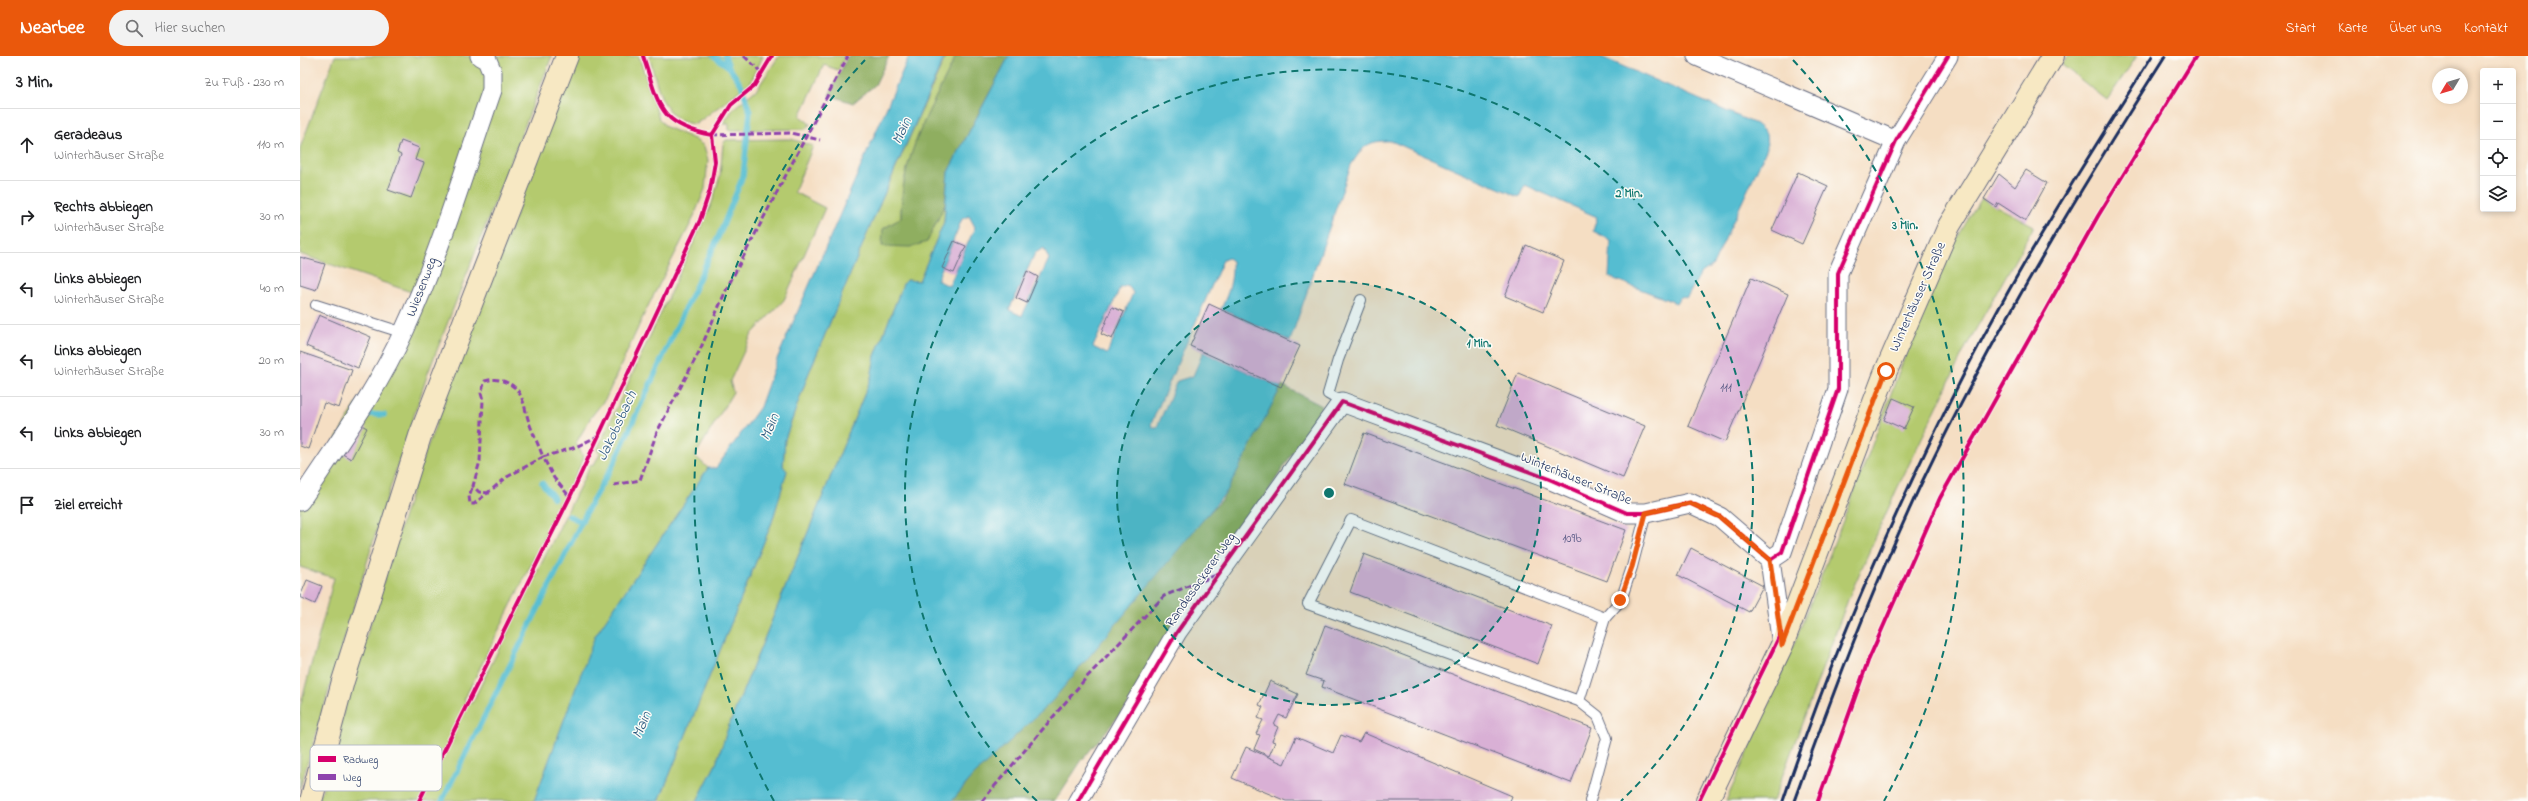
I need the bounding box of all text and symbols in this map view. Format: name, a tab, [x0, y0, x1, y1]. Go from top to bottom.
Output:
search box	[109, 10, 389, 46]
text: Nearbee	[20, 15, 85, 42]
icon: search	[123, 17, 145, 39]
text: Hier suchen	[155, 17, 225, 39]
text: Start	[2286, 18, 2316, 39]
text: Karte	[2338, 18, 2368, 39]
text: Über uns	[2390, 18, 2442, 39]
text: Kontakt	[2464, 18, 2508, 39]
north arrow	[2432, 68, 2468, 104]
map controls	[2480, 68, 2516, 212]
button: +	[2480, 68, 2516, 104]
text: 3 Min.	[16, 70, 53, 95]
text: Zu Fuß · 230 m	[204, 73, 284, 92]
button: −	[2480, 104, 2516, 140]
water label: Main	[886, 114, 918, 148]
text: Geradeaus	[54, 124, 122, 146]
icon: ahead	[16, 134, 38, 156]
text: 110 m	[257, 135, 284, 154]
button: locate	[2480, 140, 2516, 176]
text: Winterhäuser Straße	[54, 146, 164, 165]
button: layers	[2480, 176, 2516, 212]
text: 2 Min.	[1615, 185, 1643, 203]
text: Rechts abbiegen	[54, 196, 153, 218]
icon: right	[16, 206, 38, 228]
text: 30 m	[260, 207, 284, 226]
text: 3 Min.	[1891, 217, 1918, 235]
text: Winterhäuser Straße	[54, 218, 164, 237]
street label: Winterhäuser Straße	[1884, 238, 1952, 355]
street label: Wiesenweg	[401, 254, 444, 320]
text: Links abbiegen	[54, 268, 141, 290]
icon: left	[16, 278, 38, 300]
text: 40 m	[260, 279, 284, 298]
text: Winterhäuser Straße	[54, 290, 164, 309]
text: 1 Min.	[1467, 335, 1492, 353]
text: Links abbiegen	[54, 340, 141, 362]
icon: left	[16, 350, 38, 372]
text: 20 m	[259, 351, 284, 370]
text: Winterhäuser Straße	[54, 362, 164, 381]
route start	[1877, 362, 1895, 380]
house number: 111	[1720, 379, 1732, 397]
water label: Jakobsbach	[591, 387, 643, 465]
water label: Main	[755, 410, 786, 444]
icon: left	[16, 422, 38, 444]
text: Links abbiegen	[54, 422, 141, 444]
text: 30 m	[260, 423, 284, 442]
street label: Winterhäuser Straße	[1517, 447, 1635, 511]
centre of rings	[1322, 486, 1336, 500]
icon: arrive	[16, 494, 38, 516]
text: Ziel erreicht	[54, 494, 122, 516]
street label: Randesackerer Weg	[1160, 528, 1242, 632]
house number: 109b	[1563, 530, 1582, 548]
route end	[1611, 591, 1629, 609]
water label: Main	[627, 708, 658, 742]
legend	[310, 745, 442, 791]
text: Radweg	[343, 752, 378, 769]
text: Weg	[343, 770, 361, 787]

